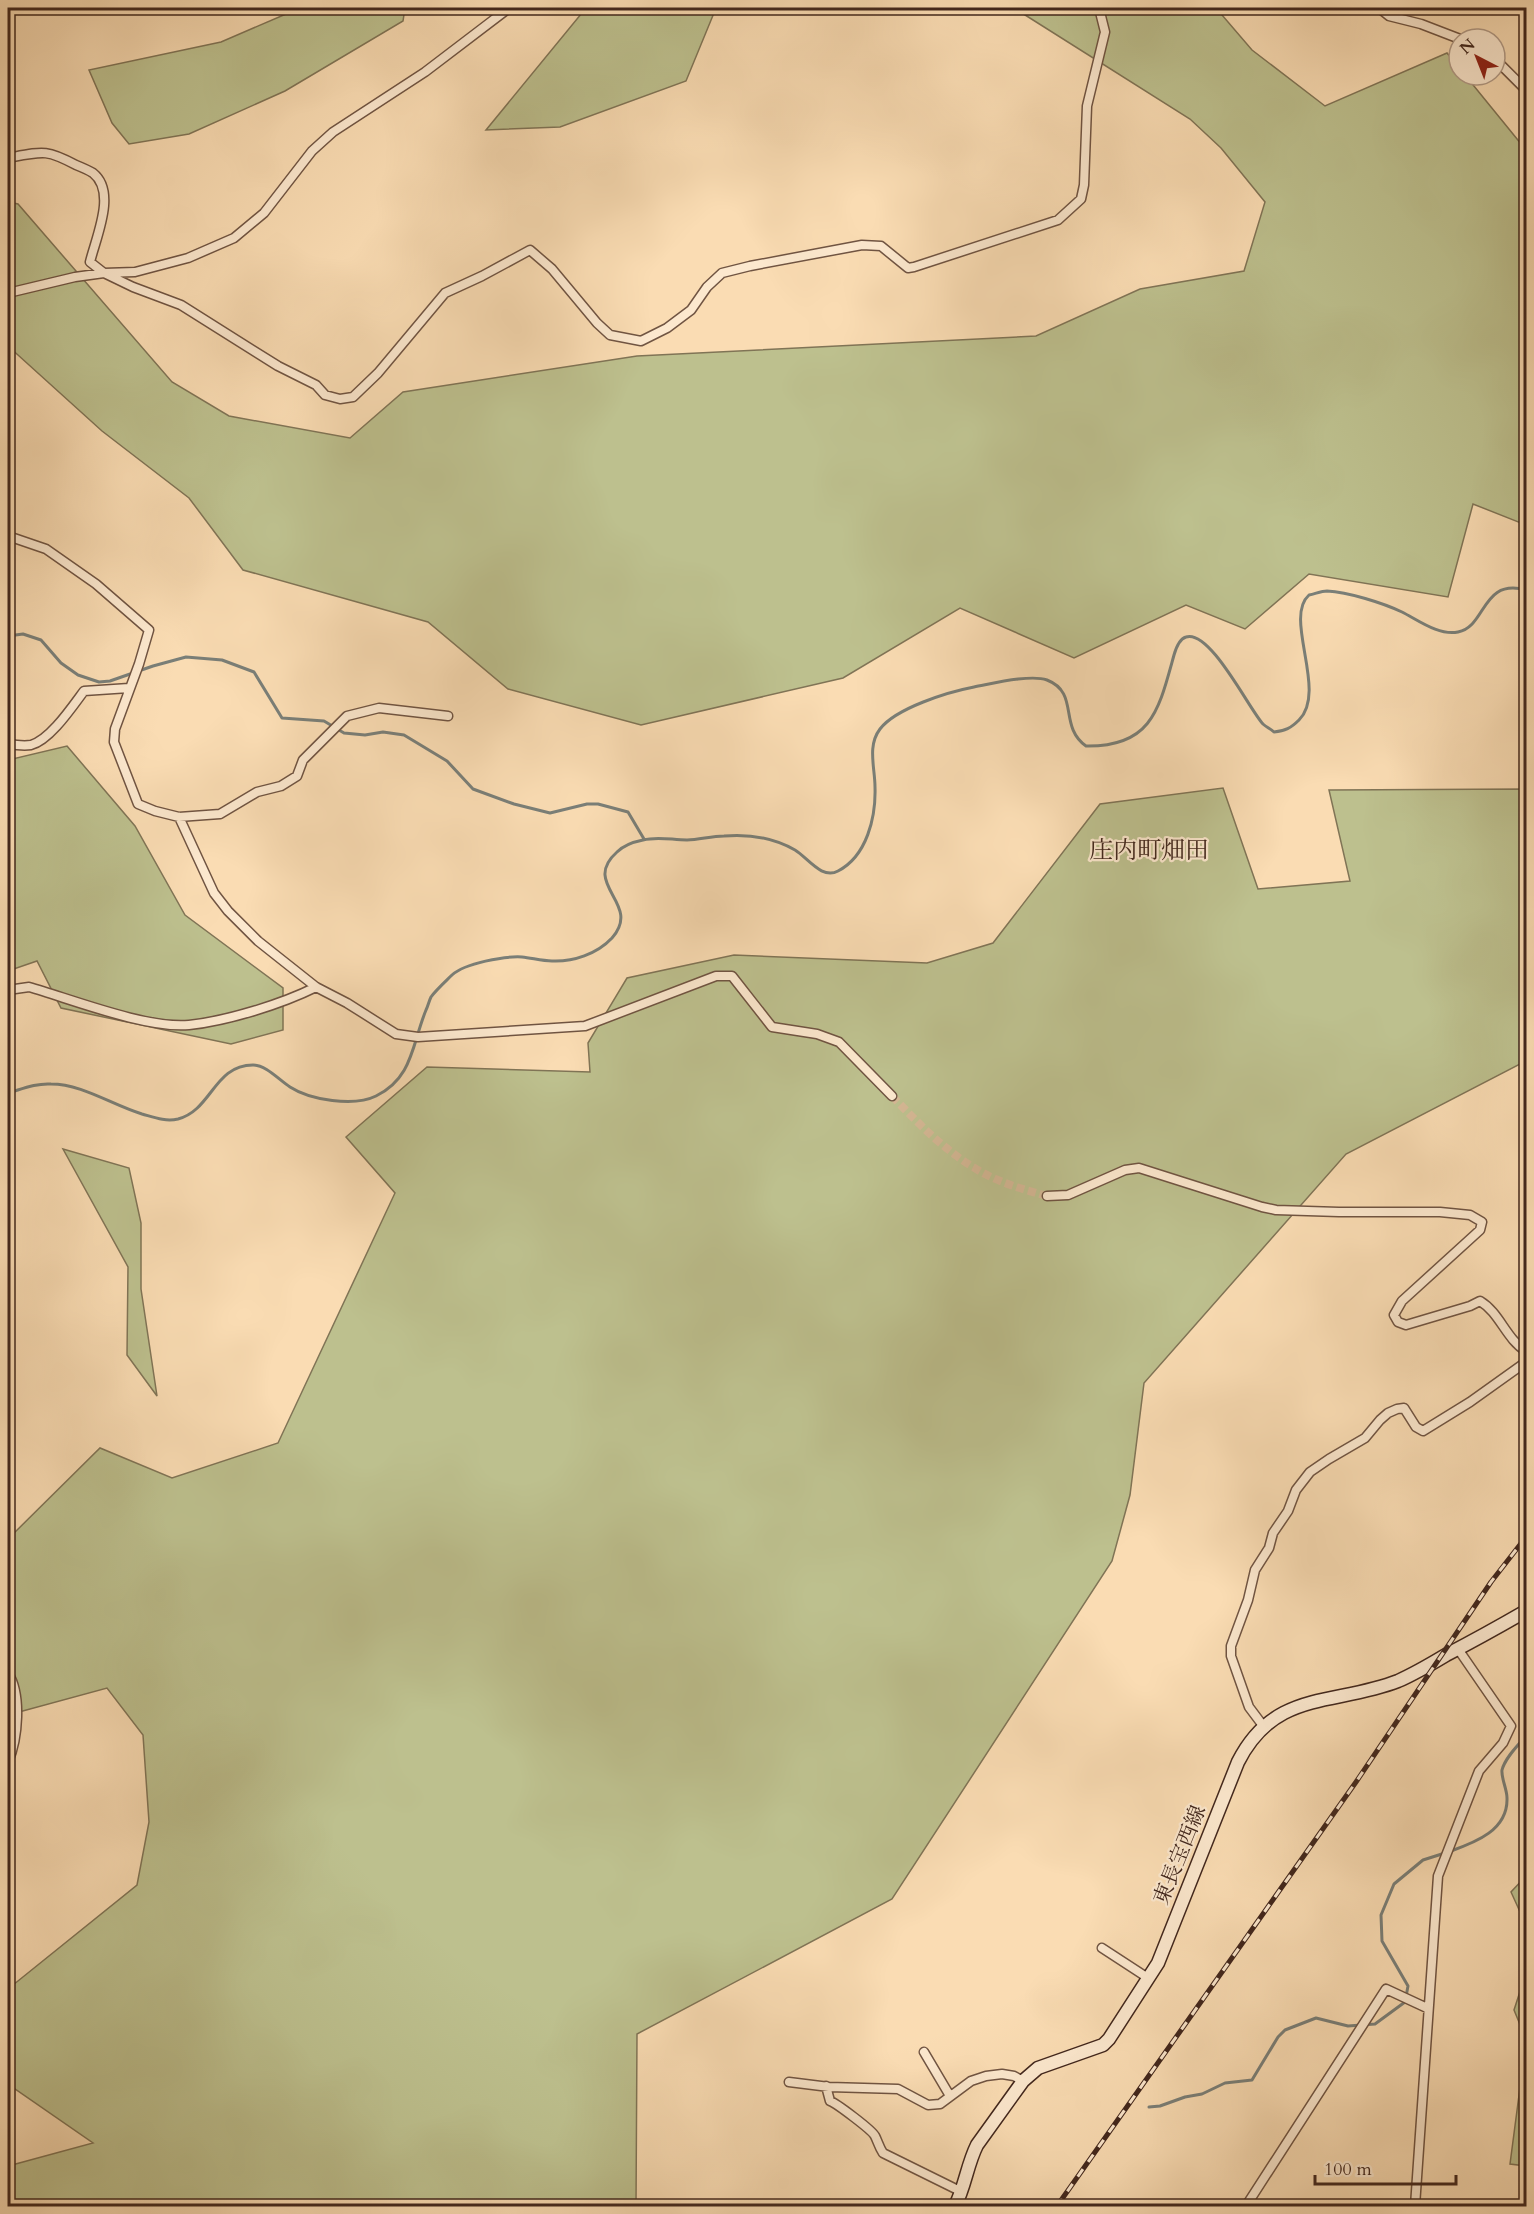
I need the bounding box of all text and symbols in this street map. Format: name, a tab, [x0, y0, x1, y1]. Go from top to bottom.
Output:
north arrow	[1447, 27, 1507, 87]
text: N	[1455, 34, 1480, 59]
district label: 庄内町畑田	[1089, 834, 1209, 867]
street label: 東長宝西線	[1147, 1801, 1213, 1909]
scale bar	[1315, 2148, 1456, 2186]
text: 100 m	[1324, 2157, 1372, 2182]

